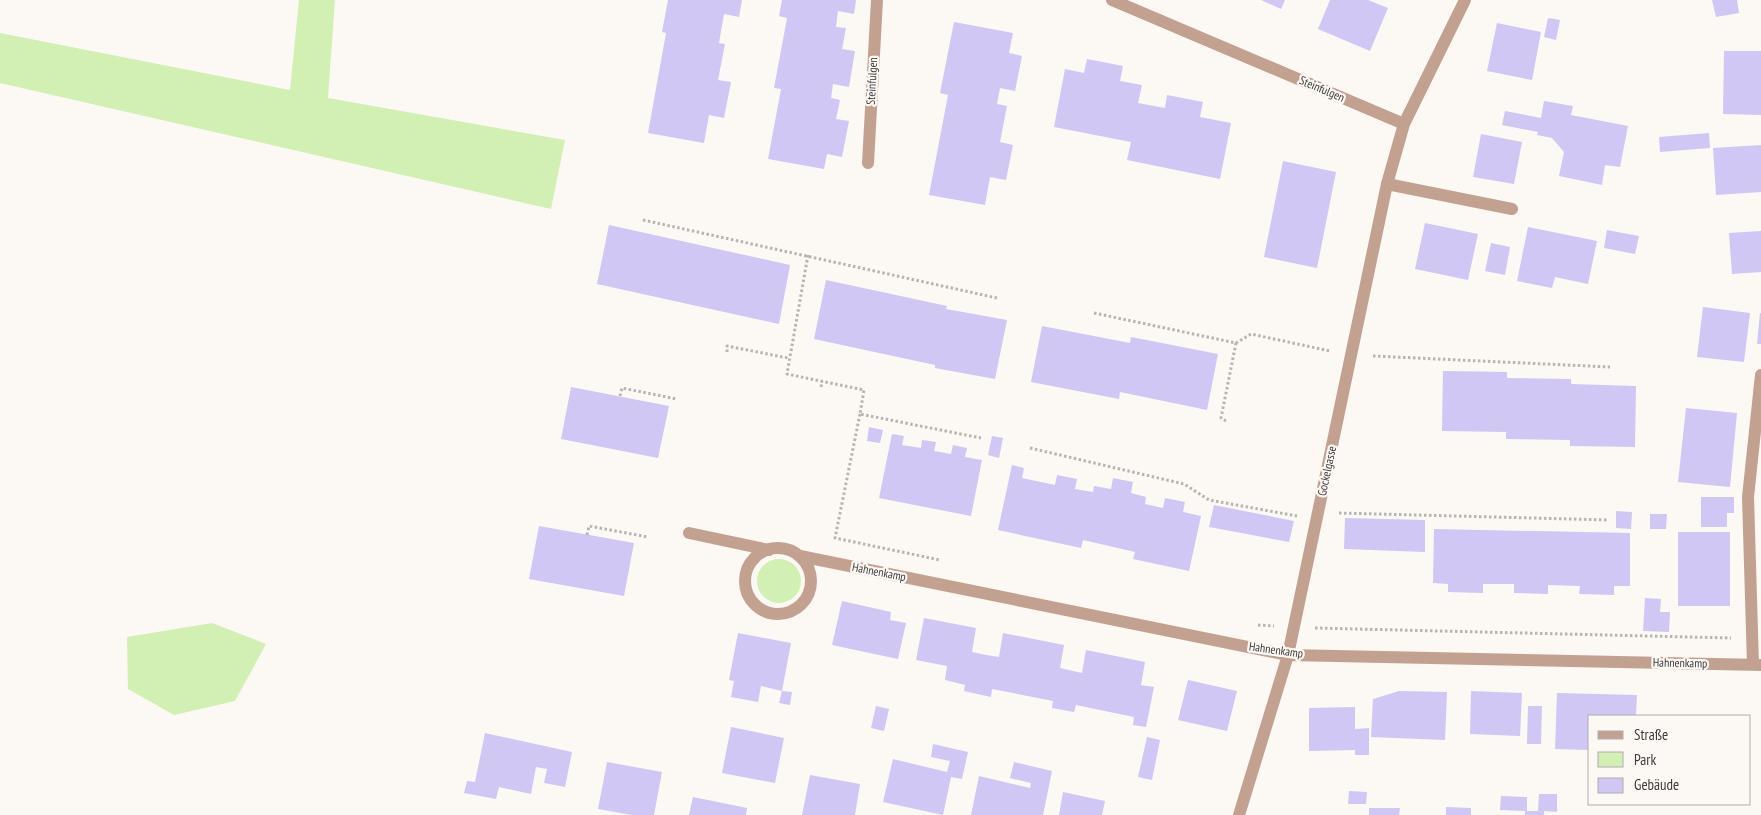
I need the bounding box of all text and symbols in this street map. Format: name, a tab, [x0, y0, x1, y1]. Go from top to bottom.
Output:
street label: Steinfulgen	[863, 57, 880, 105]
street label: Steinfulgen	[1297, 72, 1347, 105]
street label: Gockelgasse	[1314, 444, 1339, 497]
street label: Hahnenkamp	[851, 559, 907, 584]
street label: Hahnenkamp	[1248, 638, 1304, 661]
street label: Hahnenkamp	[1653, 655, 1707, 670]
legend	[1588, 715, 1751, 805]
text: Straße	[1634, 725, 1668, 744]
text: Park	[1634, 750, 1656, 769]
text: Gebäude	[1634, 775, 1679, 794]

